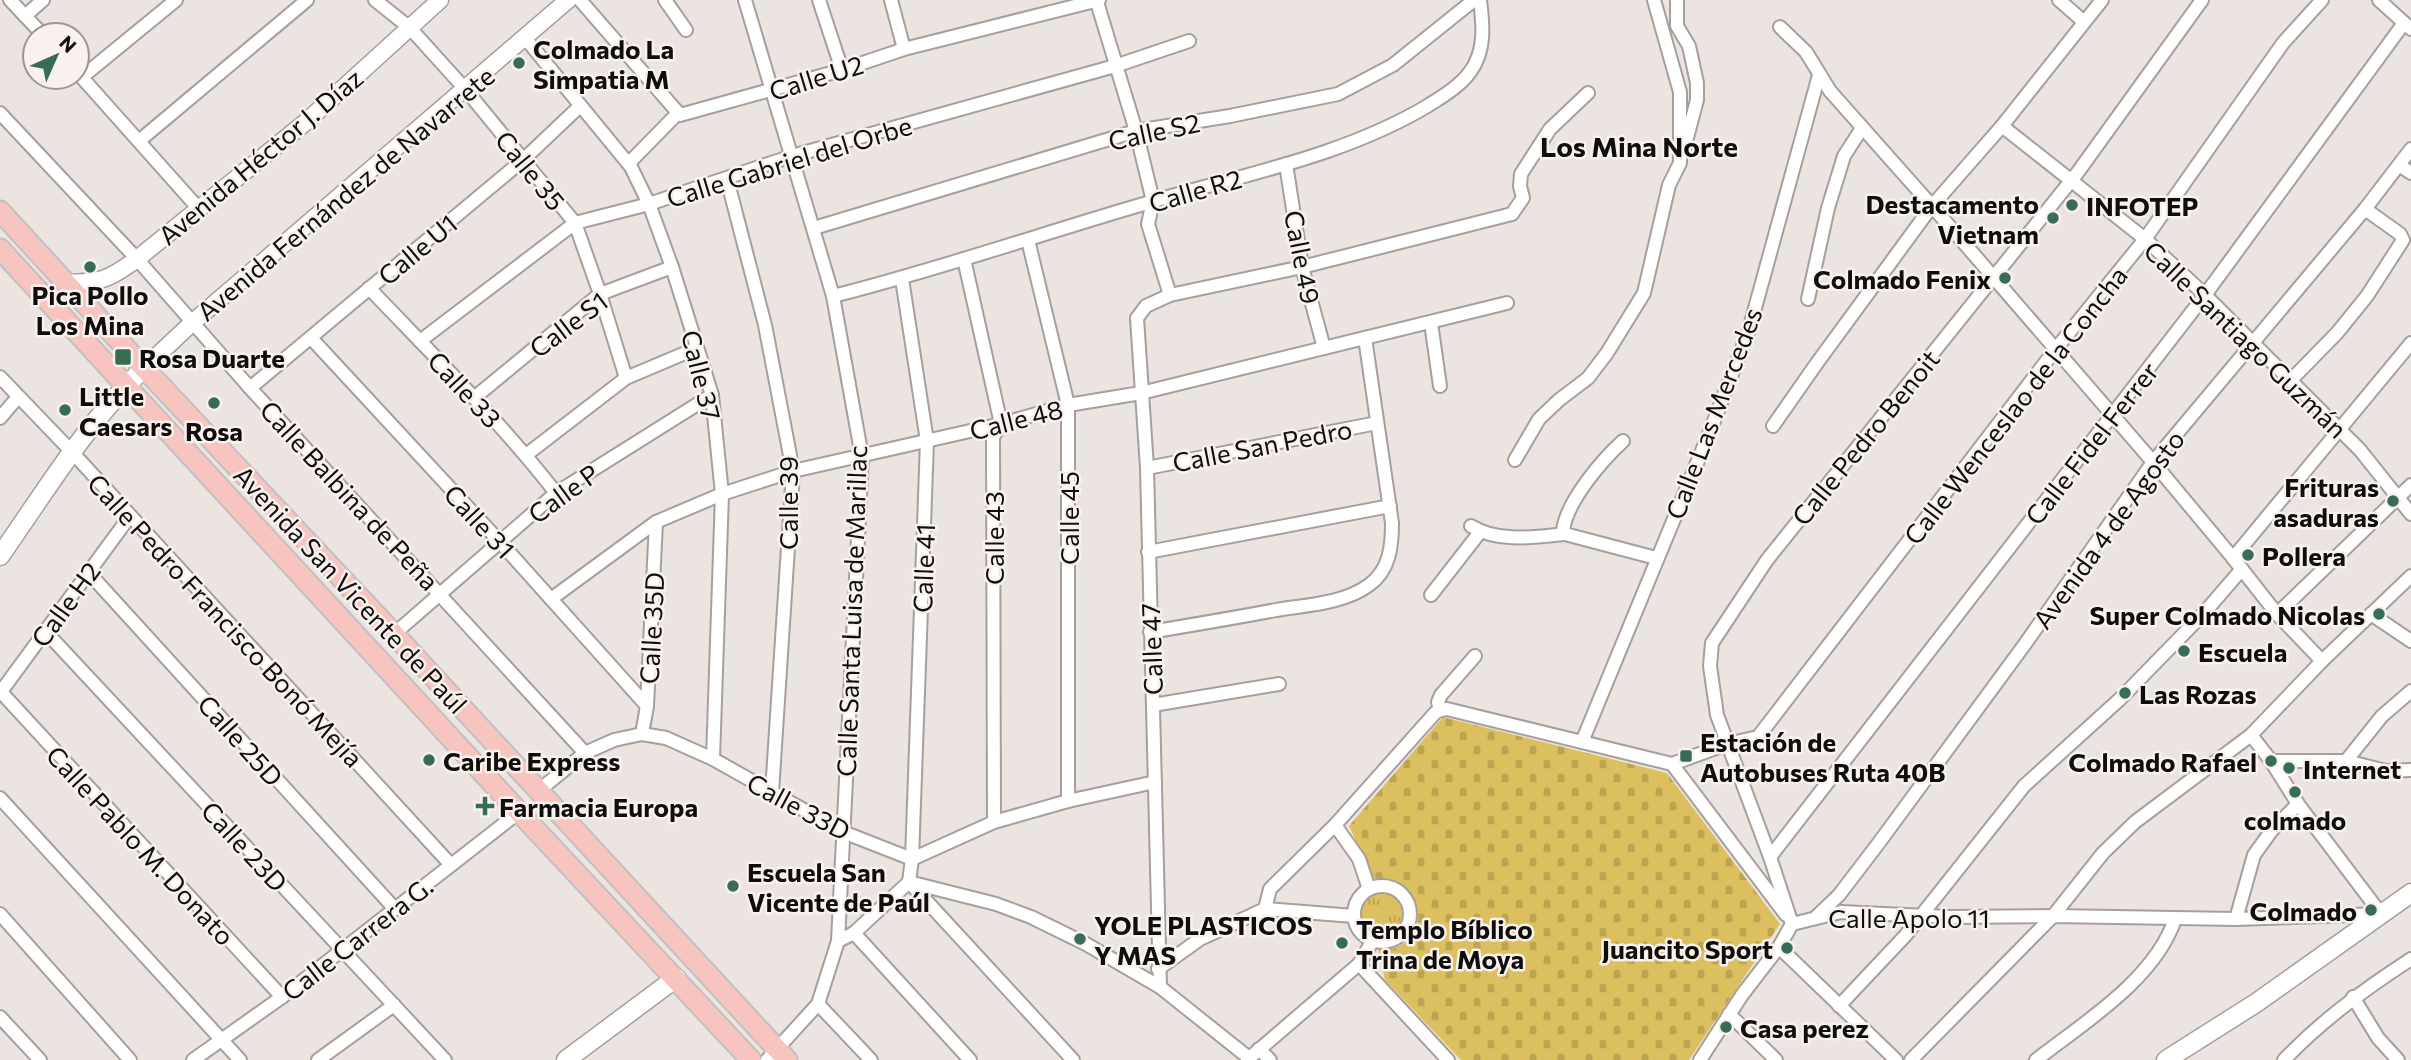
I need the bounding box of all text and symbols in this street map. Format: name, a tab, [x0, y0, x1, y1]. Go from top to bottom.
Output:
north arrow	[21, 21, 91, 91]
text: N	[55, 30, 82, 57]
place label: Colmado La Simpatia M	[533, 33, 674, 94]
street label: Calle U2	[765, 48, 867, 106]
marker: Colmado La Simpatia M	[511, 55, 527, 71]
street label: Avenida Fernández de Navarrete	[190, 60, 500, 326]
street label: Avenida Héctor J. Díaz	[152, 61, 368, 251]
street label: Calle S2	[1105, 106, 1203, 156]
street label: Calle Gabriel del Orbe	[663, 109, 915, 213]
street label: Calle 35	[490, 124, 572, 216]
district label: Los Mina Norte	[1540, 129, 1738, 163]
street label: Calle R2	[1145, 162, 1245, 218]
place label: Destacamento Vietnam	[1865, 188, 2039, 249]
place label: INFOTEP	[2086, 190, 2199, 221]
marker: INFOTEP	[2064, 197, 2080, 213]
street label: Calle U1	[371, 207, 463, 291]
street label: Calle 49	[1279, 208, 1327, 306]
marker: Destacamento Vietnam	[2045, 210, 2061, 226]
street label: Calle Santiago Guzmán	[2138, 234, 2354, 444]
marker: Pica Pollo Los Mina	[82, 259, 98, 275]
street label: Calle Wenceslao de la Concha	[1897, 260, 2133, 550]
place label: Colmado Fenix	[1813, 263, 1991, 294]
marker: Colmado Fenix	[1997, 270, 2013, 286]
place label: Pica Pollo Los Mina	[31, 279, 149, 340]
street label: Calle S1	[523, 285, 613, 363]
street label: Calle Las Mercedes	[1658, 303, 1768, 523]
street label: Calle 37	[676, 327, 728, 423]
place label: Rosa Duarte	[139, 342, 285, 373]
street label: Calle Pedro Benoit	[1785, 343, 1945, 531]
street label: Calle 33	[422, 344, 508, 434]
marker: Rosa Duarte	[113, 347, 133, 367]
street label: Calle Fidel Ferrer	[2018, 356, 2164, 530]
place label: Little Caesars	[79, 380, 172, 441]
street label: Calle 48	[966, 393, 1066, 445]
street label: Calle Balbina de Peña	[254, 394, 446, 596]
marker: Rosa	[206, 395, 222, 411]
marker: Little Caesars	[57, 402, 73, 418]
street label: Calle San Pedro	[1170, 412, 1354, 478]
place label: Rosa	[185, 415, 243, 446]
street label: Avenida 4 de Agosto	[2026, 424, 2190, 634]
street label: Calle Santa Luisa de Marillac	[830, 445, 872, 777]
street label: Calle 39	[772, 456, 803, 550]
street label: Calle P	[522, 457, 604, 529]
street label: Avenida San Vicente de Paúl	[228, 459, 474, 719]
street label: Calle Pedro Francisco Bonó Mejía	[82, 467, 370, 773]
street label: Calle 45	[1053, 471, 1084, 565]
place label: Frituras asaduras	[2273, 471, 2379, 532]
street label: Calle 31	[438, 478, 522, 564]
street label: Calle 43	[978, 491, 1009, 585]
marker: Frituras asaduras	[2385, 493, 2401, 509]
street label: Calle 41	[906, 523, 940, 613]
place label: Pollera	[2262, 540, 2346, 571]
marker: Pollera	[2240, 547, 2256, 563]
street label: Calle H2	[24, 556, 106, 652]
street label: Calle 35D	[633, 571, 669, 685]
place label: Super Colmado Nicolas	[2090, 599, 2365, 630]
street label: Calle 47	[1134, 602, 1168, 696]
marker: Super Colmado Nicolas	[2371, 606, 2387, 622]
place label: Escuela	[2198, 636, 2287, 667]
marker: Escuela	[2176, 643, 2192, 659]
place label: Las Rozas	[2139, 678, 2257, 709]
marker: Las Rozas	[2117, 685, 2133, 701]
street label: Calle 25D	[192, 688, 290, 792]
place label: Estación de Autobuses Ruta 40B	[1700, 726, 1945, 787]
street label: Calle Pablo M. Donato	[41, 739, 241, 951]
place label: Caribe Express	[443, 745, 620, 776]
place label: Colmado Rafael	[2068, 746, 2257, 777]
marker: Estación de Autobuses Ruta 40B	[1678, 748, 1694, 764]
marker: Caribe Express	[421, 752, 437, 768]
marker: Colmado Rafael	[2263, 753, 2279, 769]
place label: Internet	[2303, 753, 2401, 784]
marker: Internet	[2281, 760, 2297, 776]
street label: Calle 33D	[742, 766, 856, 846]
marker: colmado	[2287, 784, 2303, 800]
place label: Farmacia Europa	[499, 791, 698, 822]
street label: Calle 23D	[196, 795, 294, 897]
marker: Farmacia Europa	[477, 798, 493, 814]
place label: colmado	[2244, 804, 2346, 835]
place label: Escuela San Vicente de Paúl	[747, 856, 930, 917]
street label: Calle Carrera G.	[275, 870, 439, 1006]
marker: Escuela San Vicente de Paúl	[725, 878, 741, 894]
place label: Colmado	[2249, 895, 2357, 926]
street label: Calle Apolo 11	[1828, 902, 1990, 933]
marker: Colmado	[2363, 902, 2379, 918]
place label: YOLE PLASTICOS Y MAS	[1094, 909, 1313, 970]
place label: Templo Bíblico Trina de Moya	[1356, 913, 1533, 974]
marker: YOLE PLASTICOS Y MAS	[1072, 931, 1088, 947]
place label: Juancito Sport	[1602, 933, 1773, 964]
marker: Templo Bíblico Trina de Moya	[1334, 935, 1350, 951]
marker: Juancito Sport	[1779, 940, 1795, 956]
place label: Casa perez	[1740, 1012, 1869, 1043]
marker: Casa perez	[1718, 1019, 1734, 1035]

